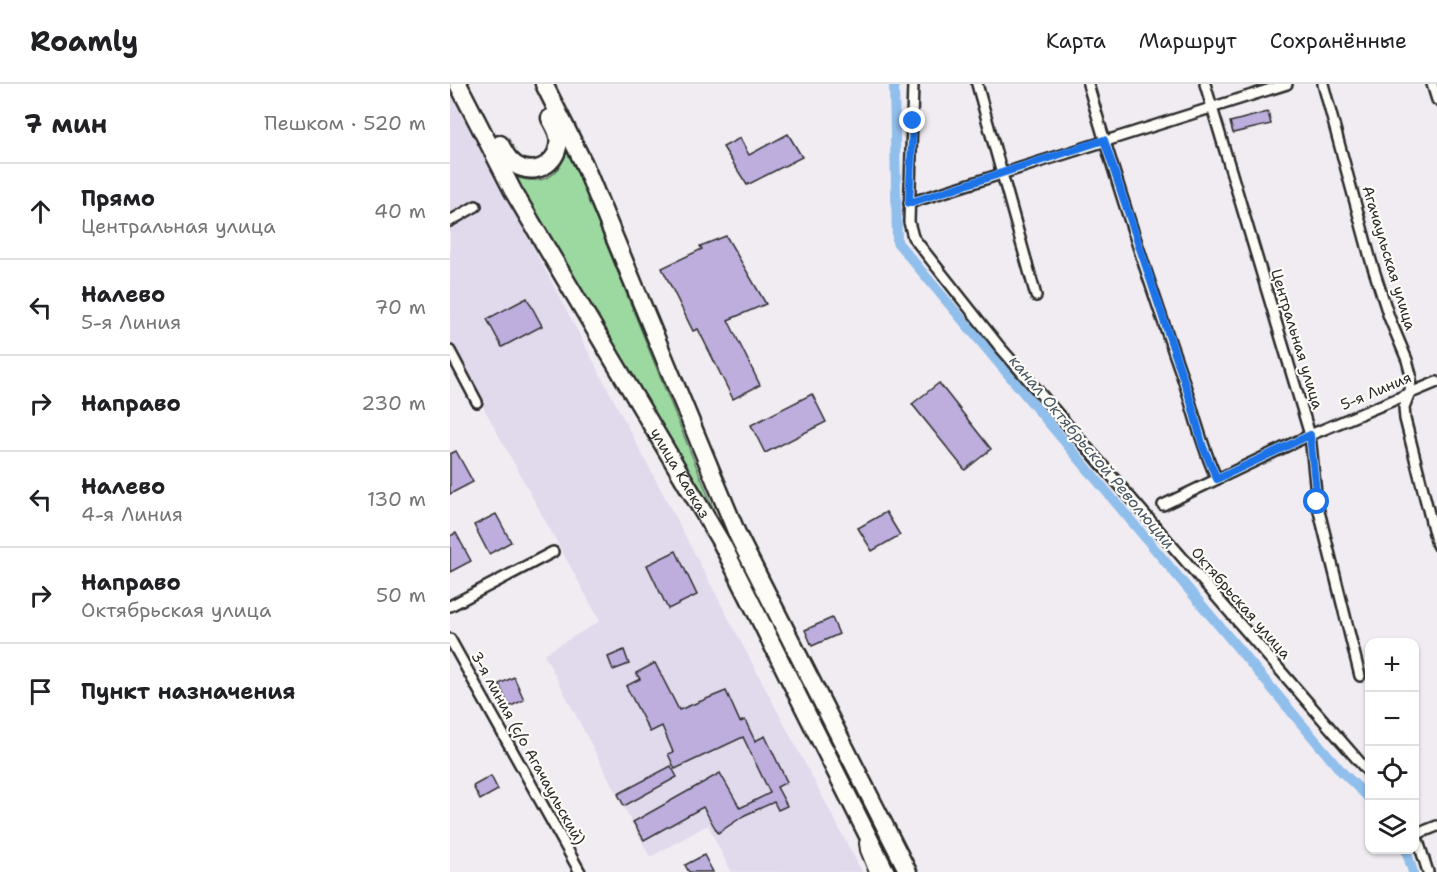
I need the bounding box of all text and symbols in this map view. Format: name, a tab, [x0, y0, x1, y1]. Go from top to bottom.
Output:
text: Roamly	[30, 22, 138, 60]
text: Карта	[1046, 27, 1106, 55]
text: Маршрут	[1139, 27, 1237, 55]
text: Сохранённые	[1270, 27, 1407, 55]
text: 7 мин	[24, 106, 107, 141]
route end	[899, 107, 925, 133]
text: Пешком · 520 m	[264, 110, 426, 136]
street label: Агачаульская улица	[1357, 183, 1421, 333]
text: Прямо	[81, 184, 155, 213]
icon: ahead	[24, 195, 57, 228]
text: 40 m	[374, 198, 426, 224]
text: Центральная улица	[81, 213, 276, 239]
street label: Центральная улица	[1266, 266, 1328, 412]
text: Налево	[81, 280, 165, 309]
icon: left	[24, 291, 57, 324]
text: 70 m	[374, 294, 426, 320]
text: 5-я Линия	[81, 309, 181, 335]
water label: канал Октябрьской Революции	[1005, 351, 1179, 553]
street label: 5-я Линия	[1337, 367, 1415, 415]
icon: right	[24, 387, 57, 420]
text: Направо	[81, 389, 181, 418]
text: 230 m	[361, 390, 426, 416]
street label: улица Кавказ	[645, 424, 715, 522]
text: Налево	[81, 472, 165, 501]
icon: left	[24, 483, 57, 516]
text: 130 m	[367, 486, 426, 512]
route start	[1303, 488, 1329, 514]
text: 4-я Линия	[81, 501, 183, 527]
street label: Октябрьская улица	[1187, 543, 1296, 664]
text: Направо	[81, 568, 181, 597]
icon: right	[24, 579, 57, 612]
text: 50 m	[376, 582, 426, 608]
text: Октябрьская улица	[81, 597, 271, 623]
map controls	[1365, 638, 1419, 854]
button: +	[1365, 638, 1419, 692]
street label: 3-я линия (с/о Агачаульский)	[466, 648, 590, 848]
icon: arrive	[24, 675, 57, 708]
text: Пункт назначения	[81, 677, 295, 706]
button: −	[1365, 692, 1419, 746]
button: locate	[1365, 746, 1419, 800]
button: layers	[1365, 800, 1419, 854]

